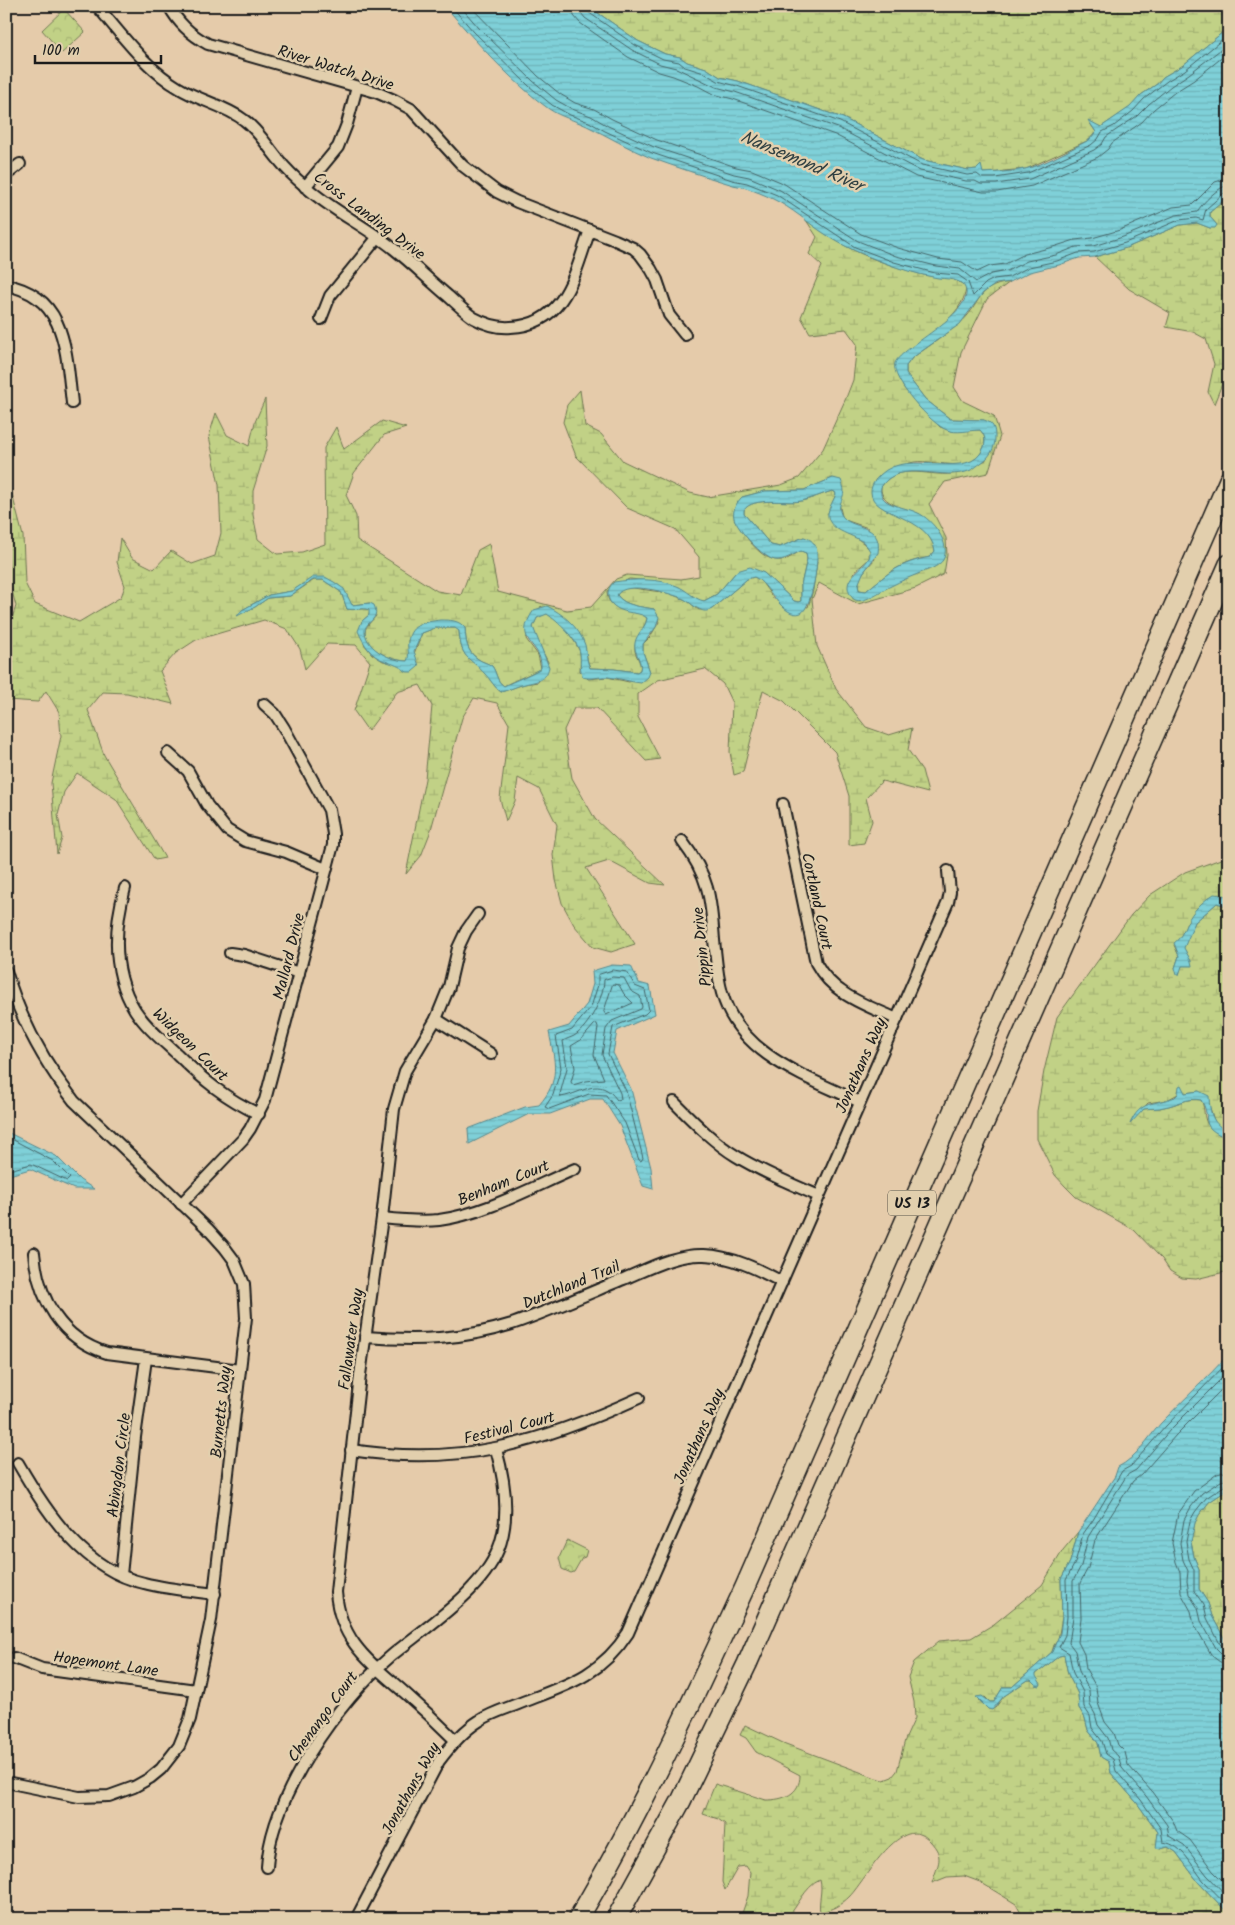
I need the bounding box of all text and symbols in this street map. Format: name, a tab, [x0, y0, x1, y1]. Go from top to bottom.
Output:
scale bar	[35, 32, 161, 64]
text: 100 m	[42, 39, 80, 63]
street label: River Watch Drive	[274, 39, 397, 98]
water label: Nansemond River	[736, 123, 871, 203]
street label: Cross Landing Drive	[308, 166, 430, 267]
street label: Cortland Court	[794, 850, 839, 953]
street label: Pippin Drive	[686, 906, 719, 988]
street label: Mallard Drive	[267, 910, 312, 1002]
street label: Widgeon Court	[146, 1002, 234, 1088]
street label: Jonathans Way	[829, 1013, 894, 1117]
street label: Benham Court	[454, 1153, 554, 1213]
road number: US 13	[888, 1190, 936, 1216]
street label: Dutchland Trail	[519, 1254, 624, 1316]
street label: Fallawater Way	[332, 1286, 371, 1392]
street label: Burnetts Way	[204, 1365, 239, 1459]
street label: Jonathans Way	[667, 1384, 732, 1488]
street label: Festival Court	[461, 1405, 558, 1452]
street label: Abingdon Circle	[101, 1411, 138, 1519]
street label: Hopemont Lane	[52, 1645, 160, 1684]
street label: Chenango Court	[282, 1666, 365, 1768]
street label: Jonathans Way	[376, 1737, 447, 1840]

